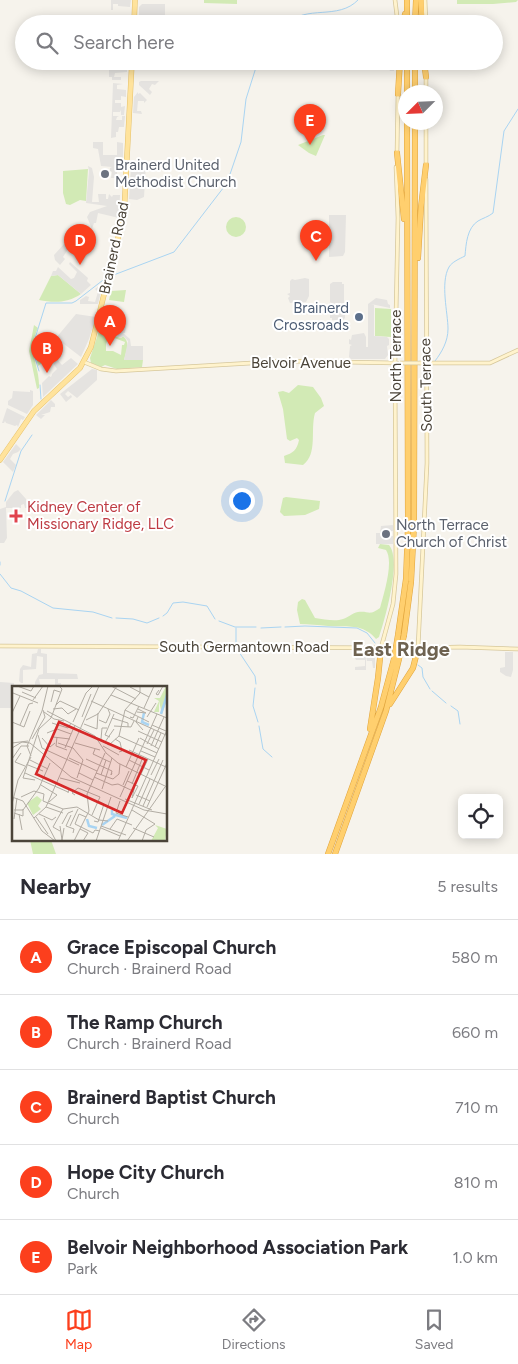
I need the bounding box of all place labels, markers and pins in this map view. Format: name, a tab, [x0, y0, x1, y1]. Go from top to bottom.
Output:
pin: E	[294, 104, 326, 145]
place label: Brainerd United Methodist Church	[115, 156, 236, 191]
marker: Brainerd United Methodist Church	[99, 168, 111, 180]
pin: C	[300, 220, 332, 261]
pin: D	[64, 224, 96, 265]
place label: Brainerd Crossroads	[273, 299, 349, 334]
pin: A	[94, 305, 126, 346]
marker: Brainerd Crossroads	[353, 311, 365, 323]
pin: B	[31, 332, 63, 373]
place label: Kidney Center of Missionary Ridge, LLC	[27, 498, 174, 533]
marker: Kidney Center of Missionary Ridge, LLC	[9, 509, 23, 523]
place label: North Terrace Church of Christ	[396, 516, 507, 551]
marker: North Terrace Church of Christ	[380, 528, 392, 540]

